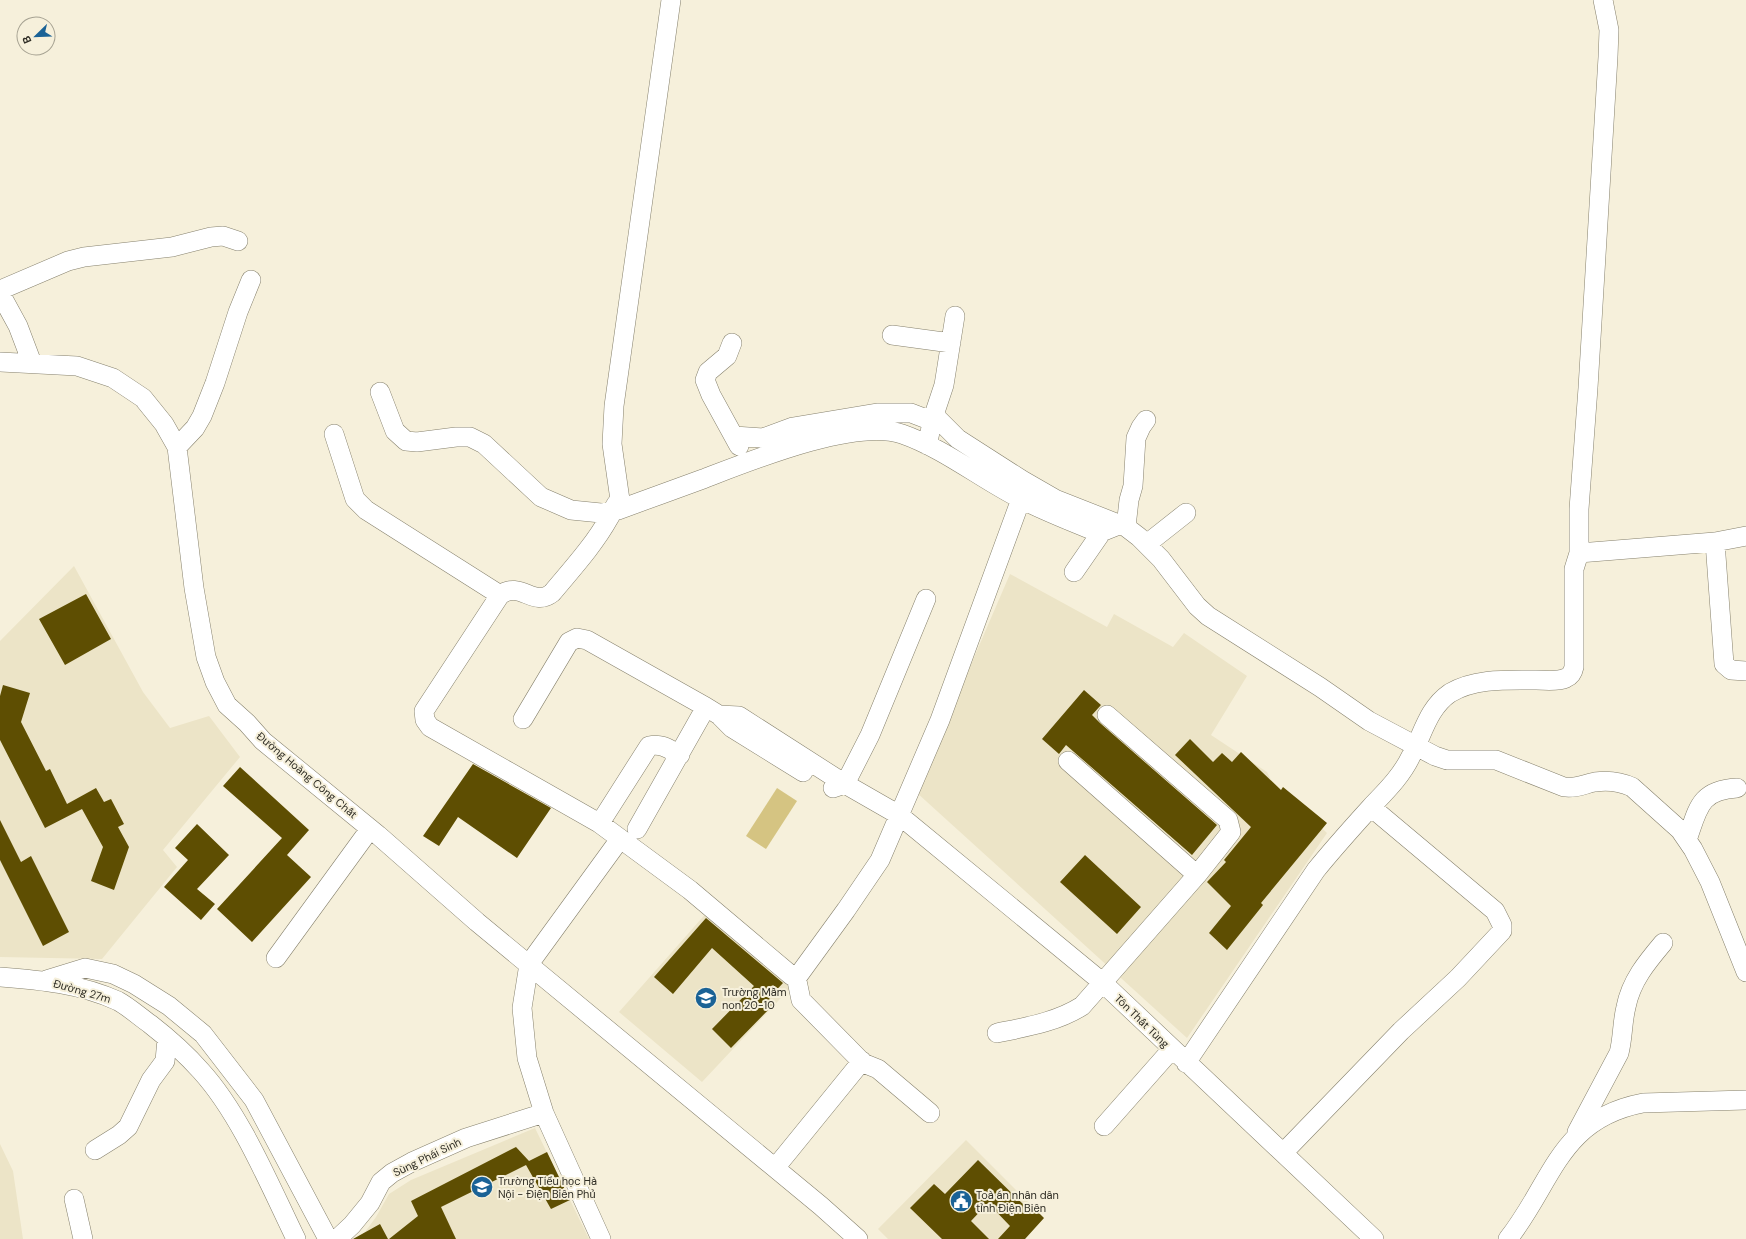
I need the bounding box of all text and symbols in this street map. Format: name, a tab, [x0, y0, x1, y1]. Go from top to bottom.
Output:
north arrow	[16, 16, 56, 56]
text: B	[19, 34, 35, 46]
street label: Đường Hoàng Công Chất	[254, 729, 360, 821]
street label: Đường 27m	[52, 976, 113, 1006]
school or university icon: Trường Mầm non 20-10	[693, 985, 719, 1011]
place label: Trường Mầm non 20-10	[722, 985, 787, 1012]
street label: Tôn Thất Tùng	[1112, 991, 1172, 1051]
street label: Sùng Phái Sinh	[391, 1134, 463, 1180]
school or university icon: Trường Tiểu học Hà Nội - Điện Biên Phủ	[469, 1174, 495, 1200]
place label: Trường Tiểu học Hà Nội - Điện Biên Phủ	[498, 1174, 597, 1201]
public building icon: Toà án nhân dân tỉnh Điện Biên	[948, 1188, 974, 1214]
place label: Toà án nhân dân tỉnh Điện Biên	[976, 1188, 1059, 1215]

